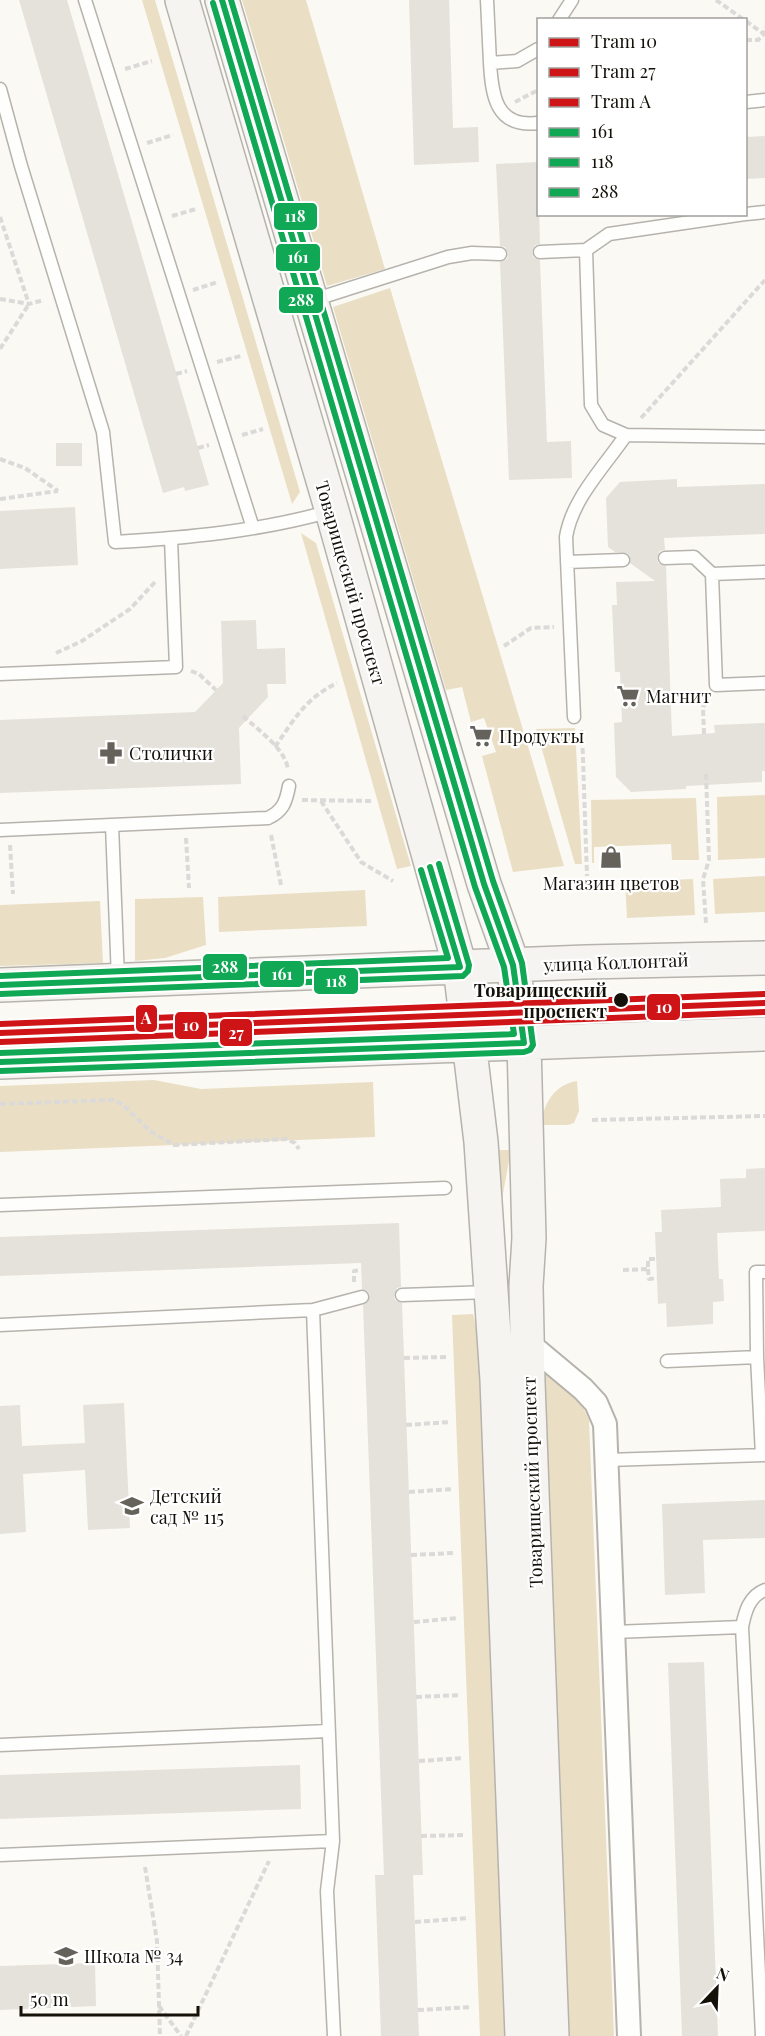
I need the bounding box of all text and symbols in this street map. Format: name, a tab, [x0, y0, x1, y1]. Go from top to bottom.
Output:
legend	[537, 18, 747, 216]
text: Tram 10	[591, 29, 657, 53]
text: Tram 27	[591, 59, 656, 83]
text: Tram А	[591, 89, 652, 113]
text: 161	[591, 119, 614, 143]
text: 118	[591, 149, 614, 173]
text: 288	[591, 179, 618, 203]
line badge: 118	[273, 202, 318, 231]
text: 118	[284, 205, 306, 226]
line badge: 161	[275, 243, 321, 272]
text: 161	[287, 246, 309, 267]
line badge: 288	[278, 286, 324, 314]
text: 288	[288, 289, 314, 310]
street label: Товарищеский проспект	[310, 478, 392, 688]
supermarket icon: Магнит	[615, 683, 641, 709]
place label: Магнит	[646, 684, 711, 708]
supermarket icon: Продукты	[468, 723, 494, 749]
place label: Продукты	[499, 724, 584, 748]
pharmacy icon: Столички	[98, 740, 124, 766]
place label: Столички	[129, 741, 213, 765]
shop icon: Магазин цветов	[598, 844, 624, 870]
place label: Магазин цветов	[543, 871, 680, 895]
street label: улица Коллонтай	[542, 947, 689, 977]
line badge: 288	[202, 953, 248, 981]
text: 288	[212, 956, 238, 977]
line badge: 161	[259, 960, 305, 988]
text: 161	[271, 963, 293, 984]
line badge: 118	[313, 967, 359, 995]
text: 118	[325, 970, 347, 991]
place label: Товарищеский проспект	[474, 978, 608, 1023]
marker: Товарищеский проспект	[612, 991, 630, 1009]
line badge: 10	[646, 993, 681, 1021]
text: 10	[656, 996, 672, 1017]
line badge: А	[135, 1004, 158, 1033]
text: А	[140, 1007, 152, 1028]
line badge: 10	[174, 1011, 208, 1040]
text: 10	[183, 1014, 199, 1035]
line badge: 27	[219, 1018, 253, 1047]
text: 27	[228, 1022, 245, 1043]
street label: Товарищеский проспект	[516, 1376, 548, 1588]
place label: Детский сад № 115	[150, 1484, 224, 1529]
school or university icon: Детский сад № 115	[119, 1493, 145, 1519]
school or university icon: Школа № 34	[53, 1943, 79, 1969]
place label: Школа № 34	[84, 1944, 183, 1968]
north arrow	[687, 1958, 747, 2018]
text: N	[714, 1962, 733, 1986]
scale bar	[21, 1979, 198, 2017]
text: 50 m	[30, 1987, 69, 2011]

